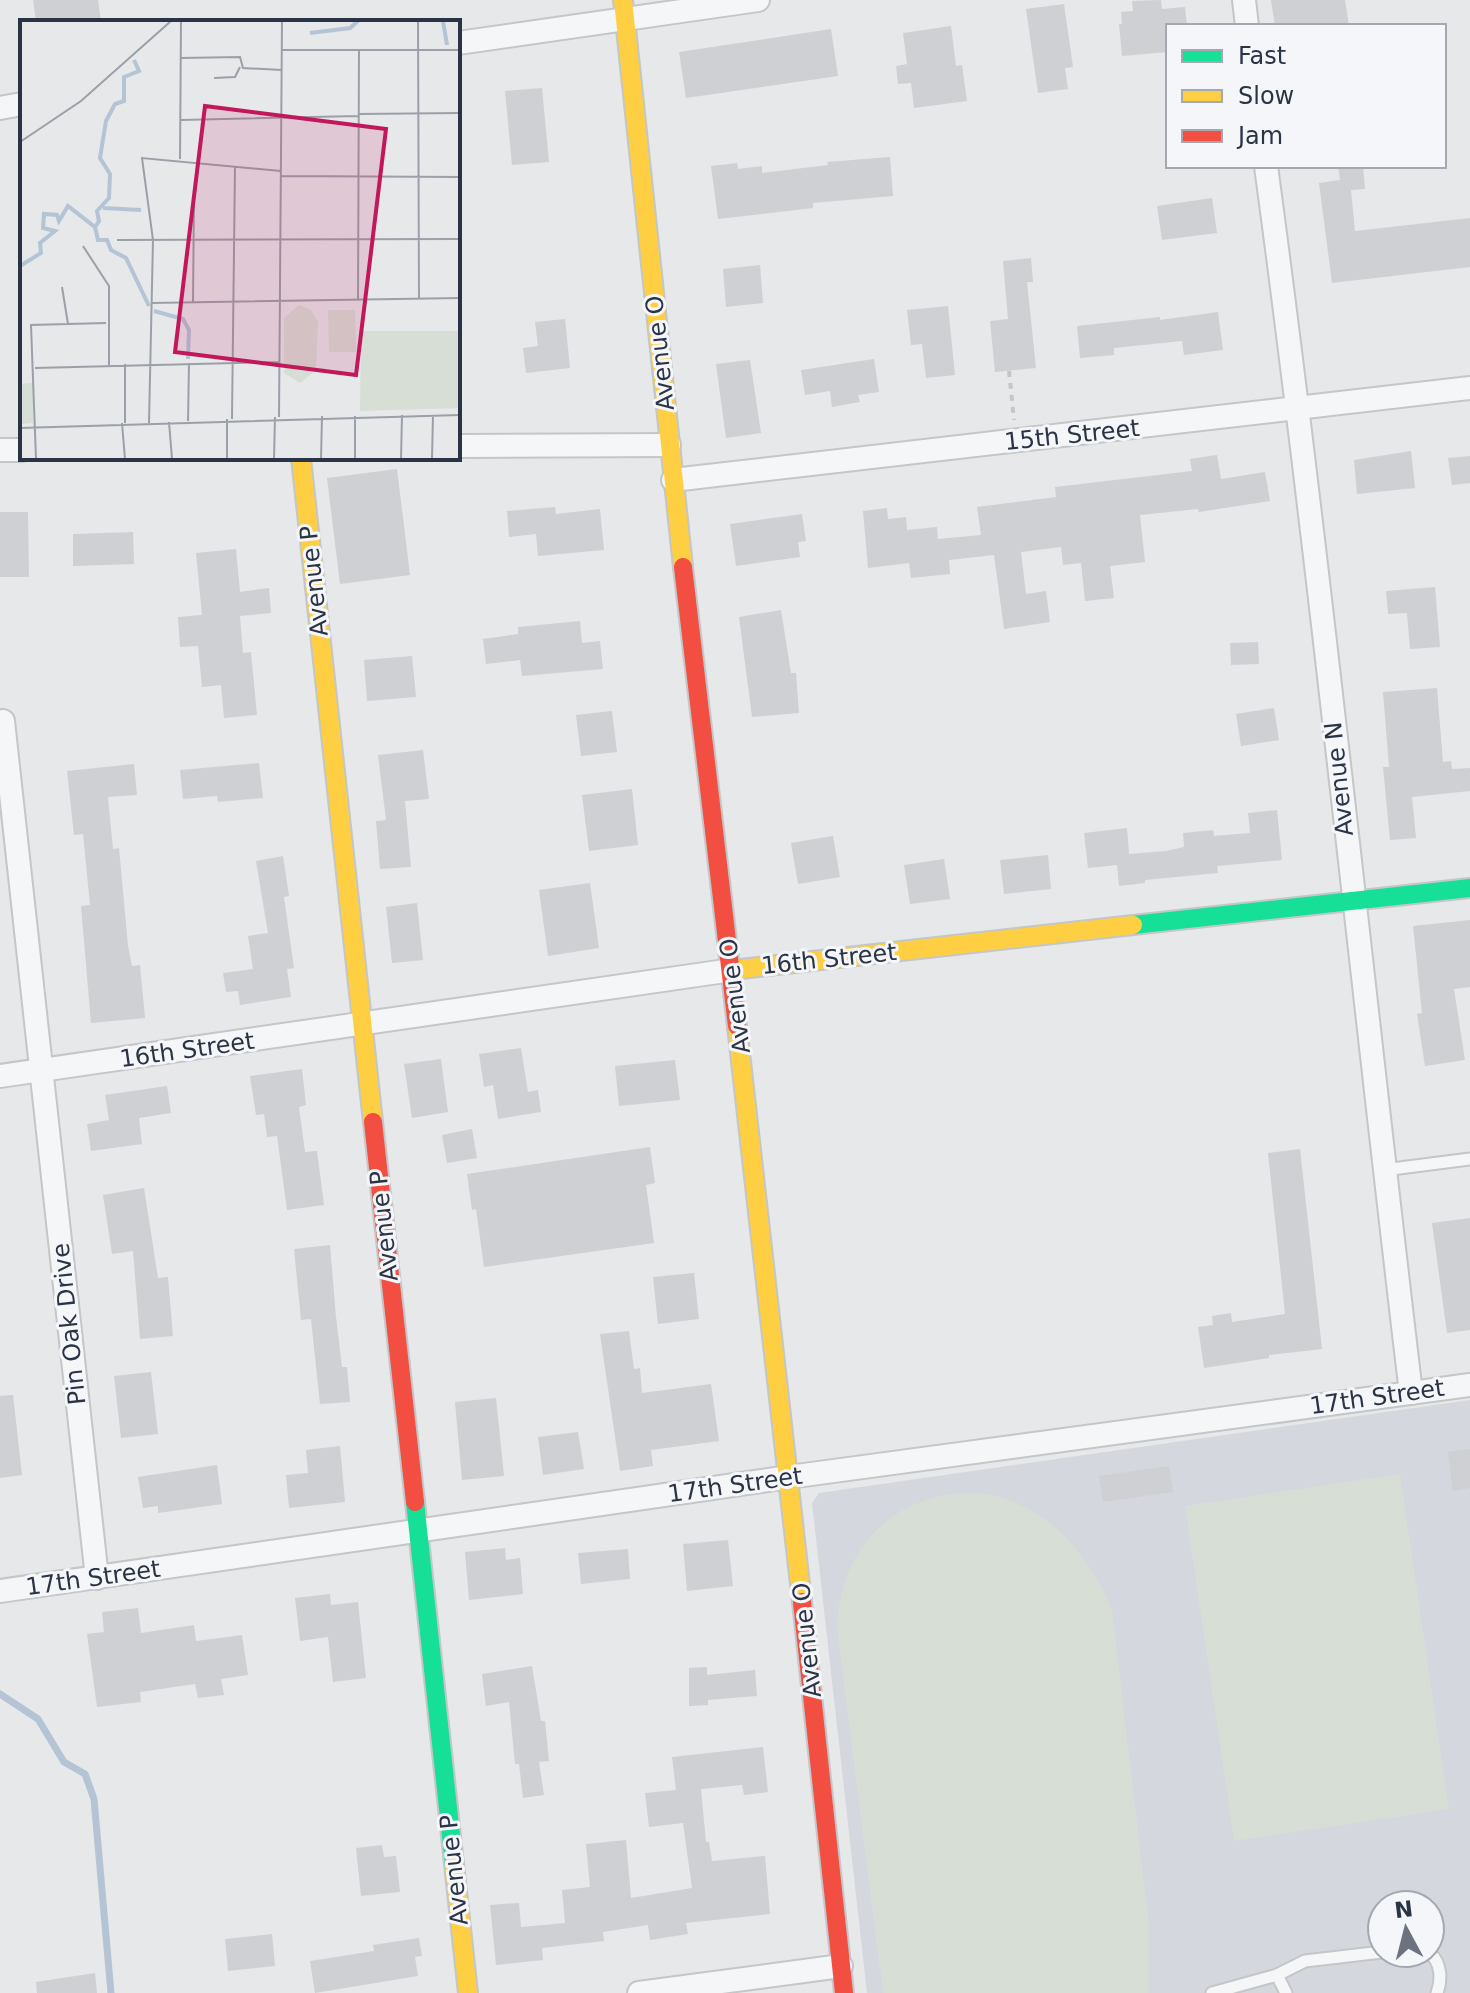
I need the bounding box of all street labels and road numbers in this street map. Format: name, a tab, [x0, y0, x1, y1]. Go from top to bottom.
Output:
street label: Avenue O	[640, 294, 680, 412]
street label: 15th Street	[1003, 414, 1141, 456]
street label: Avenue P	[294, 524, 334, 638]
street label: Avenue N	[1319, 720, 1359, 838]
street label: Avenue O	[714, 937, 756, 1055]
street label: 16th Street	[760, 938, 898, 980]
street label: 16th Street	[118, 1027, 256, 1073]
street label: Avenue P	[364, 1169, 404, 1283]
street label: Pin Oak Drive	[47, 1242, 91, 1406]
street label: 17th Street	[1308, 1374, 1446, 1420]
street label: 17th Street	[666, 1462, 804, 1508]
street label: 17th Street	[24, 1555, 162, 1601]
street label: Avenue O	[787, 1581, 827, 1699]
street label: Avenue P	[434, 1813, 474, 1927]

